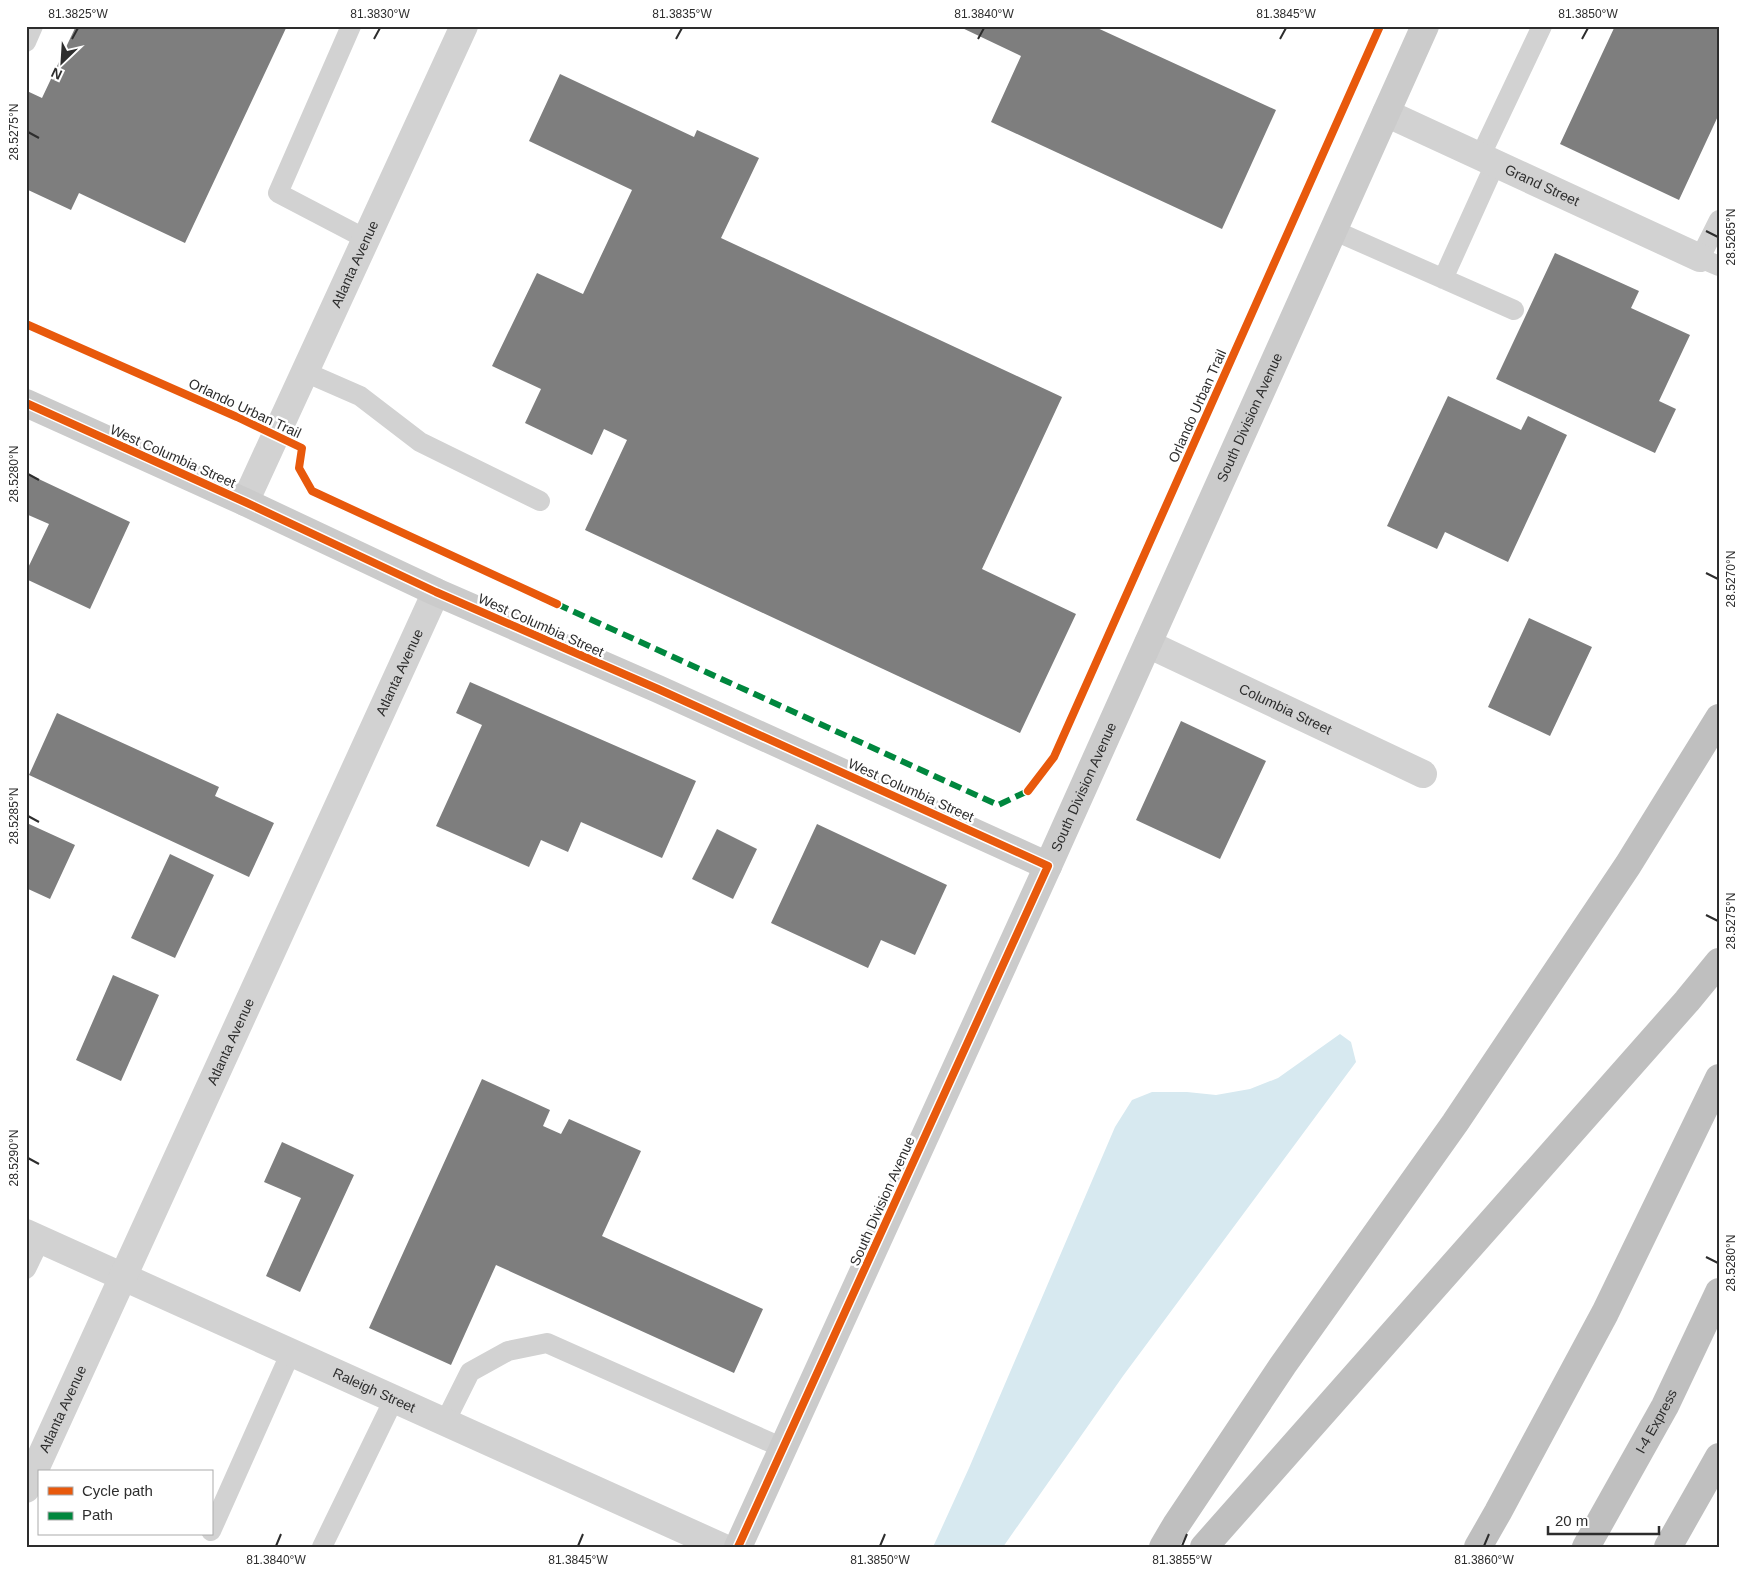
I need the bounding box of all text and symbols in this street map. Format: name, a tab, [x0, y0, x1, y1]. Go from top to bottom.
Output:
text: 81.3825°W	[48, 7, 108, 21]
text: 81.3830°W	[350, 7, 410, 21]
text: 81.3835°W	[652, 7, 712, 21]
text: 81.3840°W	[954, 7, 1014, 21]
text: 81.3845°W	[1256, 7, 1316, 21]
text: 81.3850°W	[1558, 7, 1618, 21]
north arrow	[38, 38, 88, 88]
text: N	[49, 64, 64, 83]
text: 28.5275°N	[7, 104, 21, 160]
street label: Grand Street	[1502, 161, 1582, 209]
text: 28.5265°N	[1724, 209, 1738, 265]
street label: Atlanta Avenue	[328, 218, 382, 310]
street label: Orlando Urban Trail	[1165, 347, 1229, 465]
street label: South Division Avenue	[1213, 350, 1285, 484]
street label: Orlando Urban Trail	[186, 375, 304, 441]
street label: West Columbia Street	[108, 421, 238, 491]
text: 28.5280°N	[7, 446, 21, 502]
text: 28.5270°N	[1724, 551, 1738, 607]
street label: West Columbia Street	[476, 590, 606, 660]
street label: Atlanta Avenue	[372, 626, 426, 718]
street label: Columbia Street	[1237, 680, 1334, 738]
street label: South Division Avenue	[1048, 720, 1120, 854]
street label: West Columbia Street	[846, 755, 976, 825]
text: 28.5285°N	[7, 788, 21, 844]
text: 28.5275°N	[1724, 893, 1738, 949]
street label: Atlanta Avenue	[204, 995, 257, 1088]
text: 28.5290°N	[7, 1130, 21, 1186]
street label: South Division Avenue	[846, 1134, 918, 1268]
text: 28.5280°N	[1724, 1235, 1738, 1291]
street label: Atlanta Avenue	[36, 1363, 89, 1455]
street label: Raleigh Street	[330, 1365, 418, 1416]
street label: I-4 Express	[1632, 1386, 1680, 1456]
legend	[38, 1470, 212, 1536]
text: Cycle path	[82, 1482, 153, 1499]
scale bar	[1548, 1503, 1659, 1535]
text: Path	[82, 1506, 113, 1523]
text: 20 m	[1555, 1512, 1588, 1529]
text: 81.3840°W	[246, 1553, 306, 1567]
text: 81.3845°W	[548, 1553, 608, 1567]
text: 81.3850°W	[850, 1553, 910, 1567]
text: 81.3855°W	[1152, 1553, 1212, 1567]
text: 81.3860°W	[1454, 1553, 1514, 1567]

